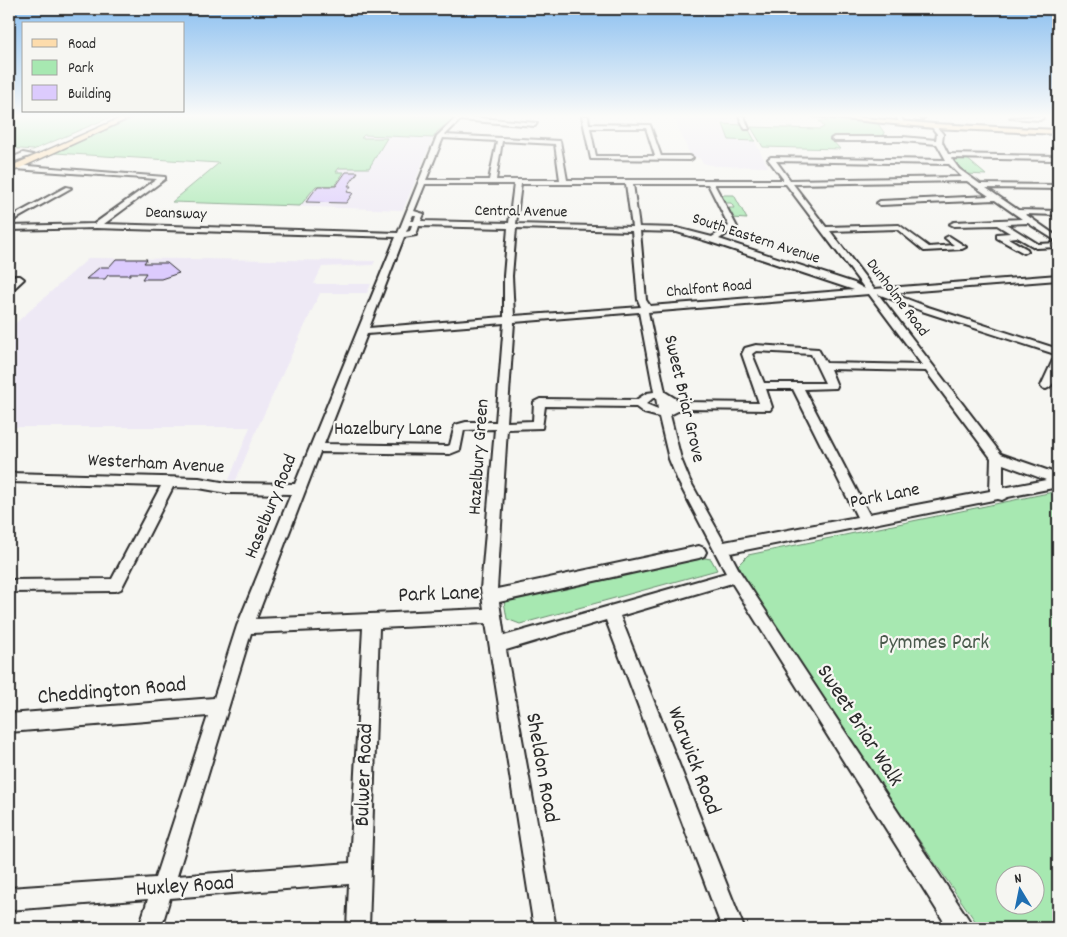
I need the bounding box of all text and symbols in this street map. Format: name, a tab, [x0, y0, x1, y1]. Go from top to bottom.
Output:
legend	[22, 22, 185, 112]
text: Road	[68, 34, 96, 56]
text: Park	[68, 58, 94, 80]
text: Building	[68, 84, 111, 106]
street label: Central Avenue	[474, 200, 568, 224]
street label: Deansway	[145, 201, 208, 227]
street label: South Eastern Avenue	[689, 207, 823, 271]
street label: Dunholme Road	[860, 254, 934, 342]
street label: Chalfont Road	[665, 274, 753, 304]
street label: Sweet Briar Grove	[655, 333, 711, 465]
street label: Hazelbury Green	[462, 398, 498, 516]
street label: Hazelbury Lane	[334, 417, 442, 444]
street label: Westerham Avenue	[87, 448, 225, 482]
street label: Haselbury Road	[239, 451, 305, 563]
street label: Park Lane	[848, 477, 922, 517]
street label: Park Lane	[398, 578, 480, 612]
park label: Pymmes Park	[879, 628, 989, 659]
street label: Sweet Briar Walk	[808, 659, 910, 793]
street label: Cheddington Road	[36, 670, 188, 714]
street label: Warwick Road	[658, 703, 728, 819]
street label: Sheldon Road	[516, 711, 566, 825]
street label: Bulwer Road	[348, 723, 382, 827]
north arrow	[994, 864, 1044, 914]
street label: Huxley Road	[135, 868, 235, 906]
text: N	[1013, 869, 1023, 890]

